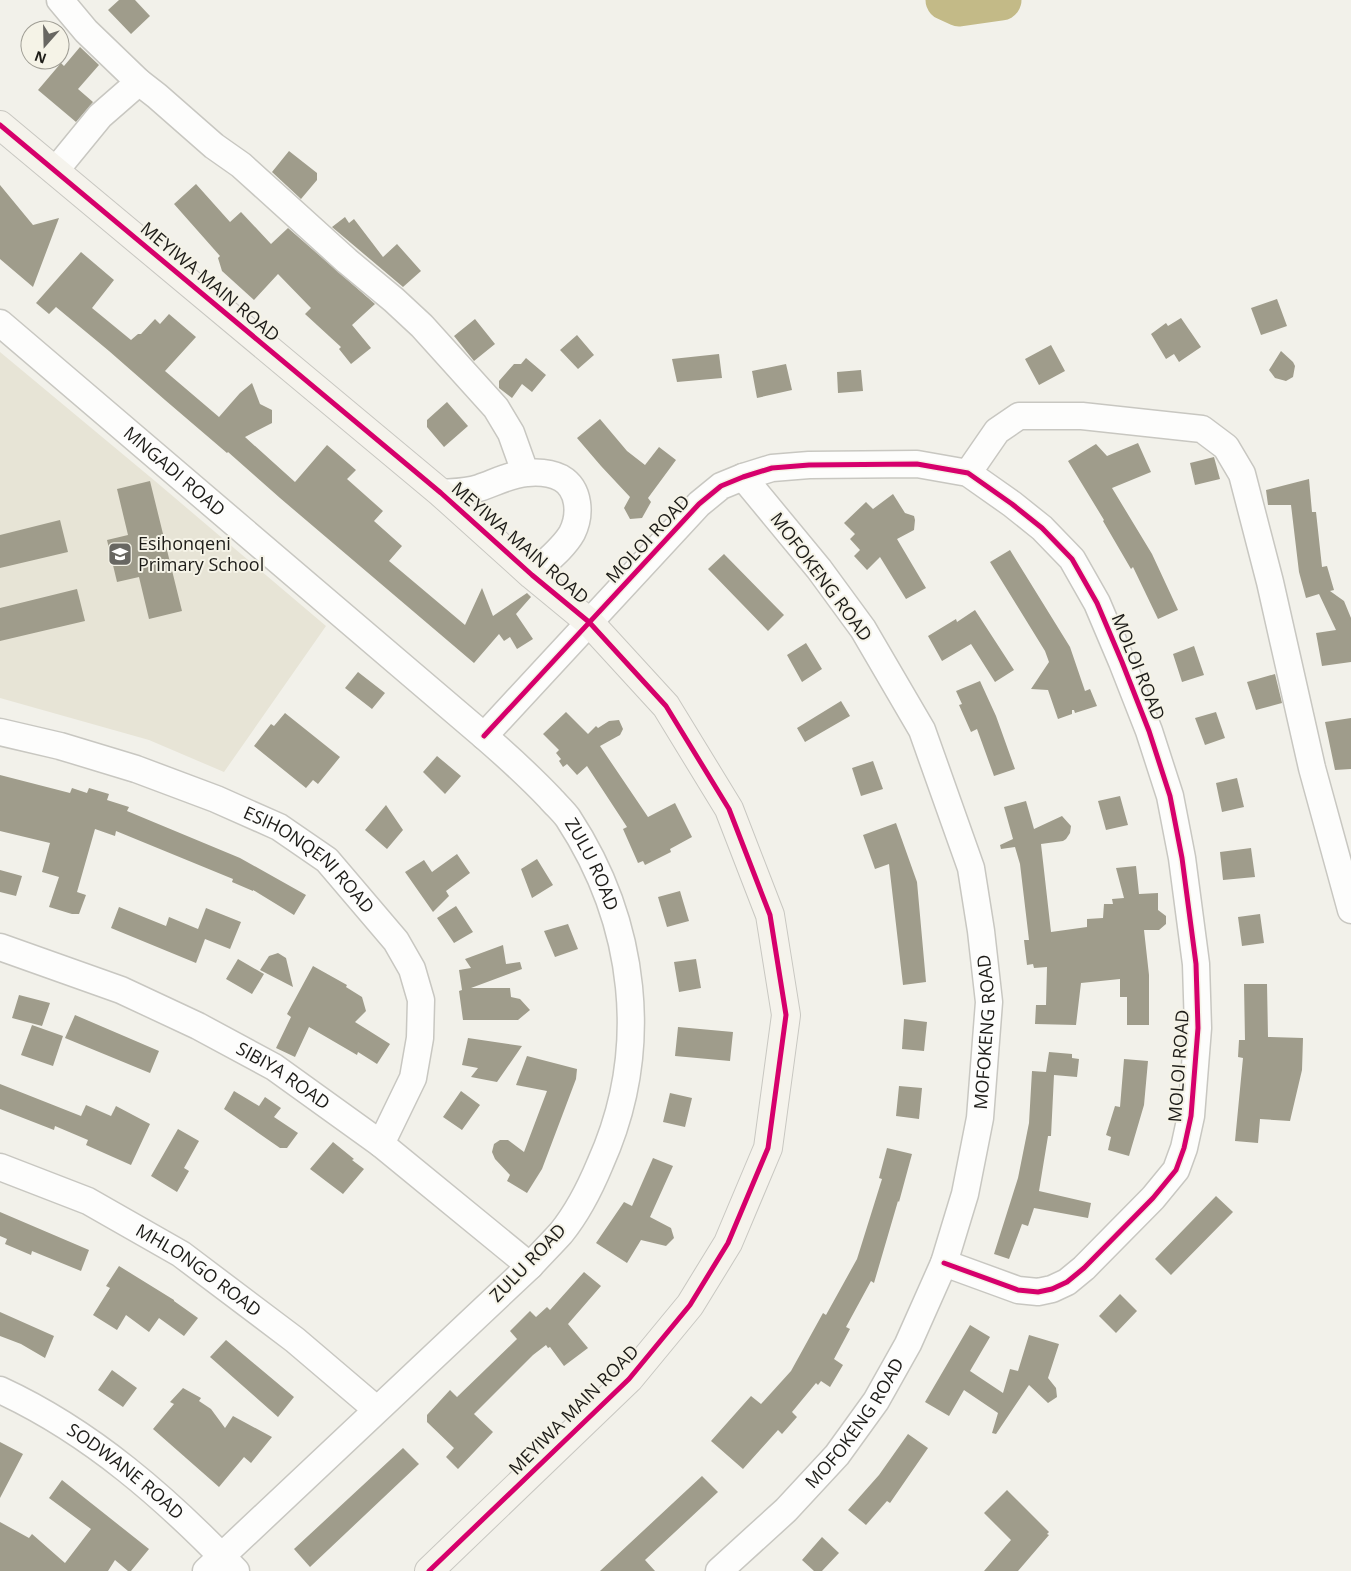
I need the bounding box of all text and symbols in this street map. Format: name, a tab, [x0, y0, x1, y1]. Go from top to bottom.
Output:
north arrow	[20, 20, 70, 70]
text: N	[32, 47, 49, 69]
street label: MEYIWA MAIN ROAD	[136, 216, 285, 346]
street label: MNGADI ROAD	[119, 421, 231, 521]
street label: MEYIWA MAIN ROAD	[447, 476, 594, 608]
street label: MOLOI ROAD	[600, 489, 695, 588]
street label: MOFOKENG ROAD	[765, 507, 878, 646]
place label: Esihonqeni Primary School	[138, 531, 264, 576]
school or university icon: Esihonqeni Primary School	[107, 541, 133, 567]
street label: MOLOI ROAD	[1107, 610, 1171, 723]
street label: ESIHONQENI ROAD	[240, 800, 380, 918]
street label: ZULU ROAD	[560, 813, 625, 914]
street label: MOFOKENG ROAD	[968, 953, 1000, 1110]
street label: MOLOI ROAD	[1162, 1009, 1194, 1123]
street label: SIBIYA ROAD	[232, 1036, 335, 1114]
street label: MHLONGO ROAD	[132, 1218, 267, 1322]
street label: ZULU ROAD	[484, 1218, 571, 1307]
street label: MEYIWA MAIN ROAD	[503, 1339, 643, 1479]
street label: MOFOKENG ROAD	[799, 1353, 909, 1493]
street label: SODWANE ROAD	[63, 1417, 190, 1524]

